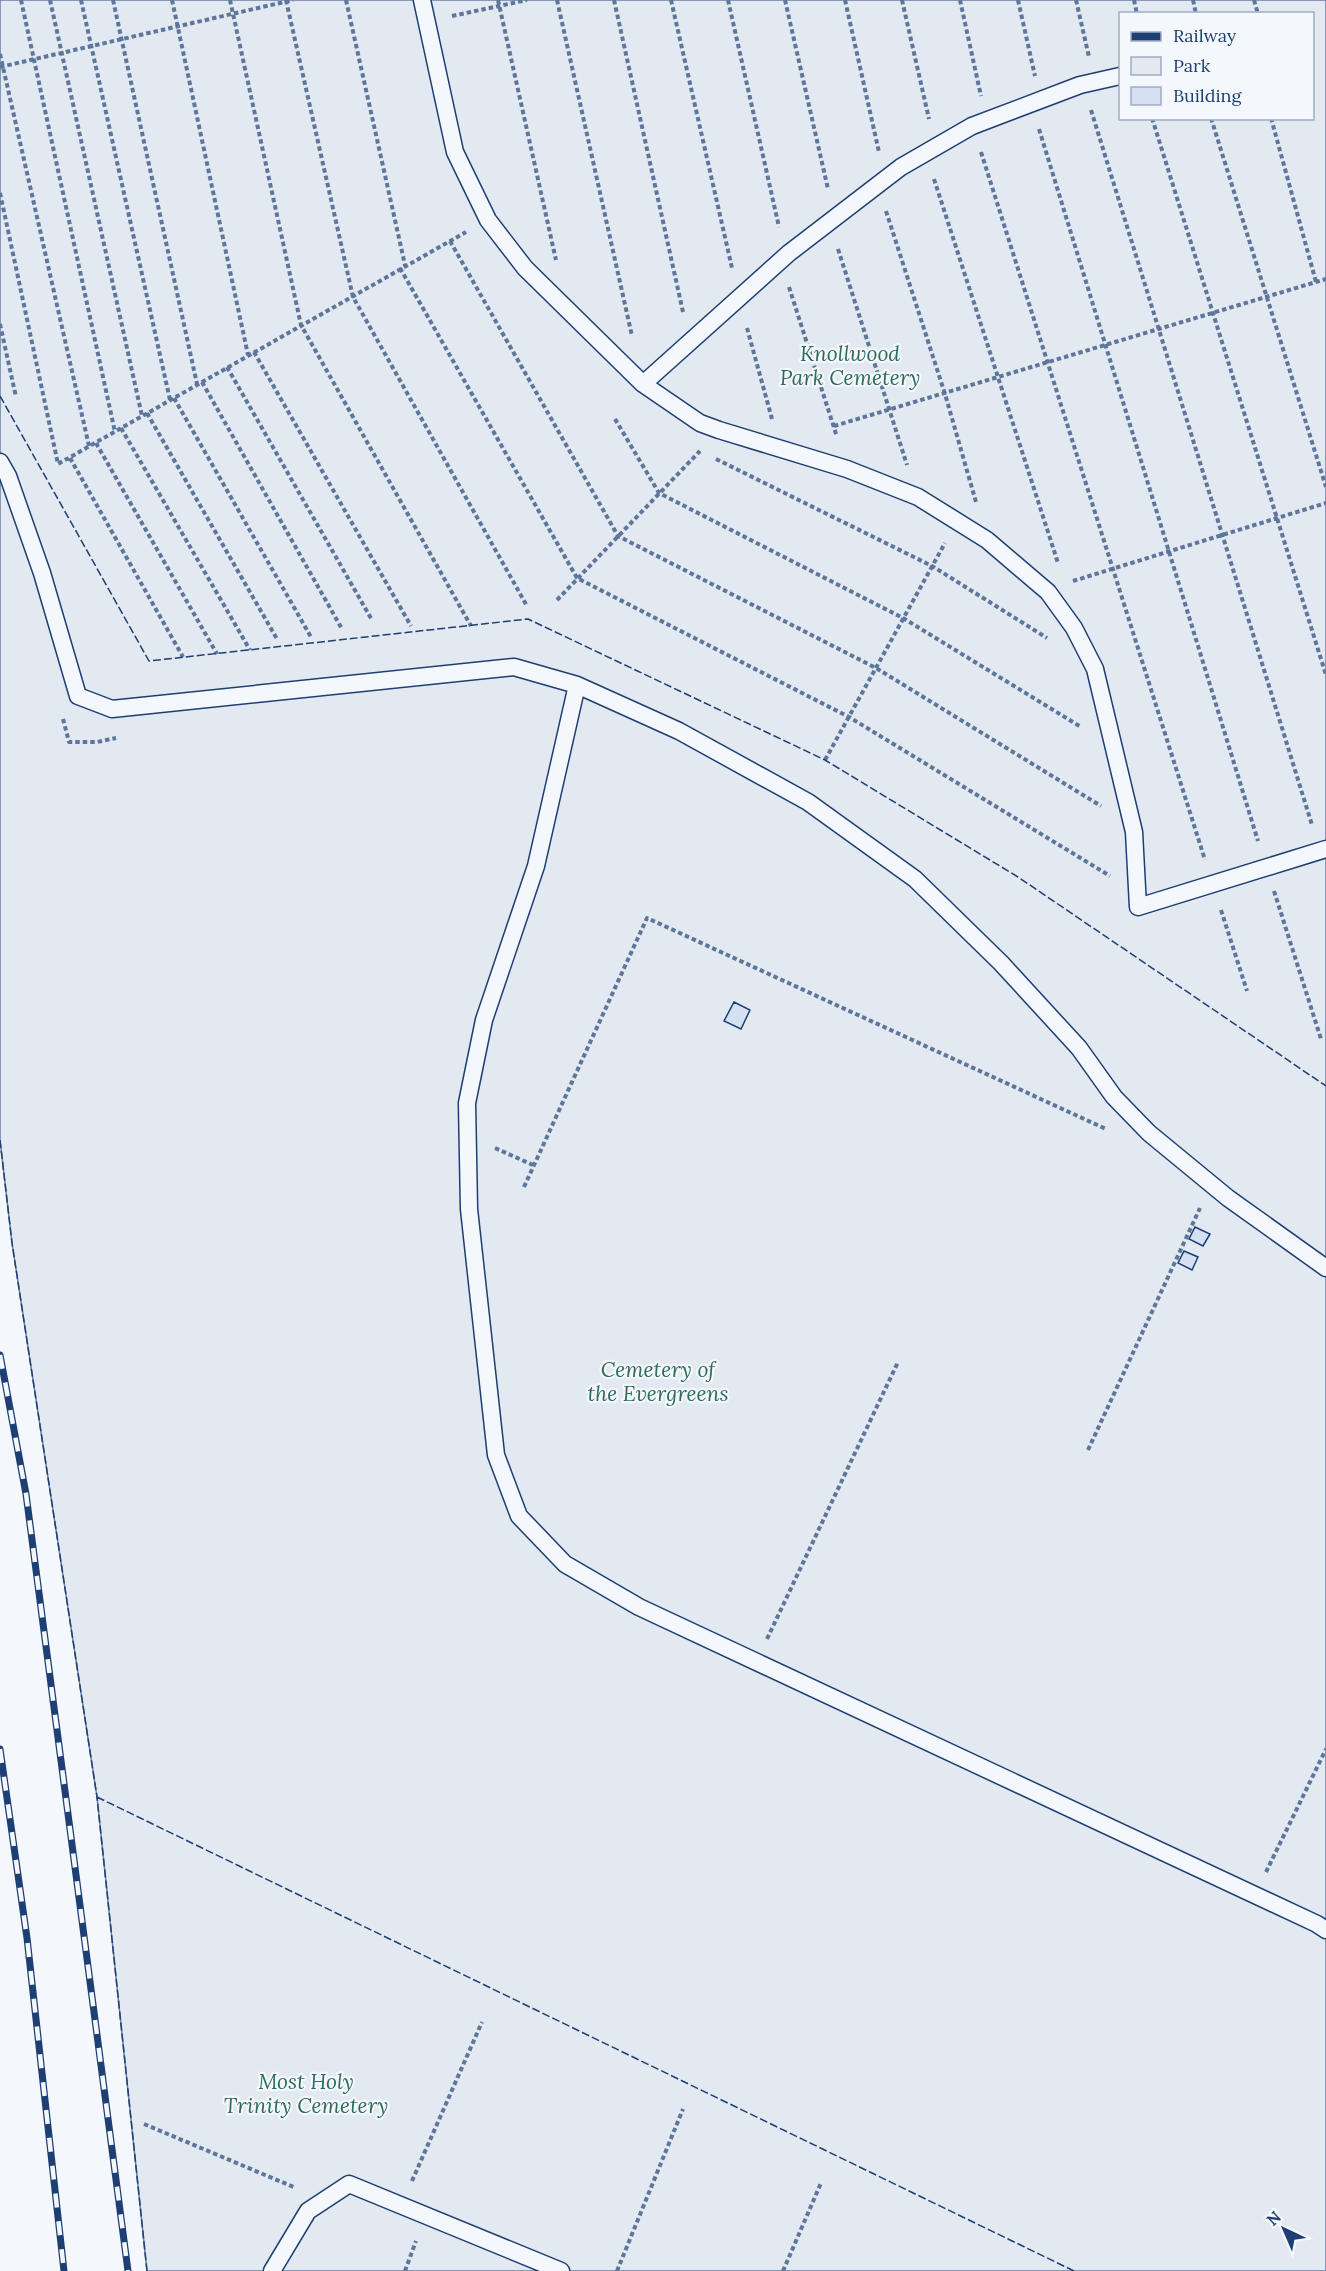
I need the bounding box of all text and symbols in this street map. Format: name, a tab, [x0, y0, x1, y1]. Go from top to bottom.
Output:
legend	[1119, 12, 1314, 120]
text: Railway	[1173, 24, 1237, 47]
text: Park	[1173, 54, 1211, 77]
text: Building	[1173, 84, 1243, 107]
park label: Knollwood Park Cemetery	[780, 340, 920, 391]
park label: Cemetery of the Evergreens	[588, 1356, 728, 1407]
park label: Most Holy Trinity Cemetery	[224, 2068, 388, 2119]
north arrow	[1254, 2199, 1314, 2259]
text: N	[1262, 2207, 1285, 2230]

